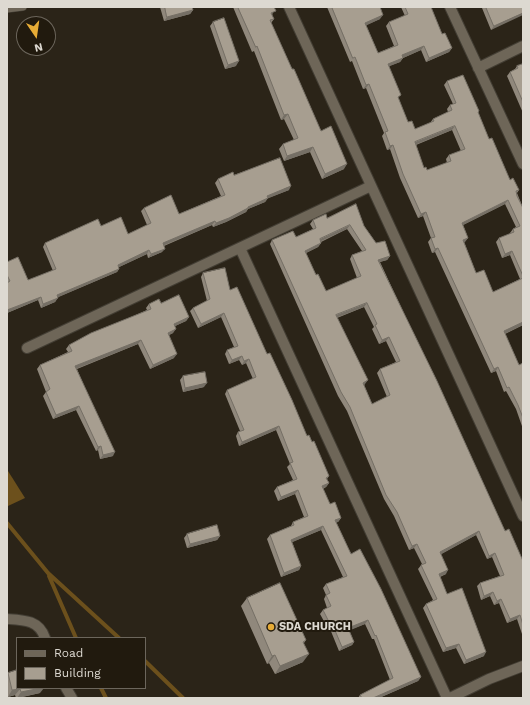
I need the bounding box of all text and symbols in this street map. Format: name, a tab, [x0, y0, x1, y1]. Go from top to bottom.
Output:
north arrow	[16, 16, 56, 56]
text: N	[33, 40, 44, 54]
place label: SDA CHURCH	[279, 620, 351, 634]
marker: SDA CHURCH	[266, 622, 276, 632]
legend	[16, 637, 146, 689]
text: Road	[54, 646, 83, 660]
text: Building	[54, 666, 101, 680]

